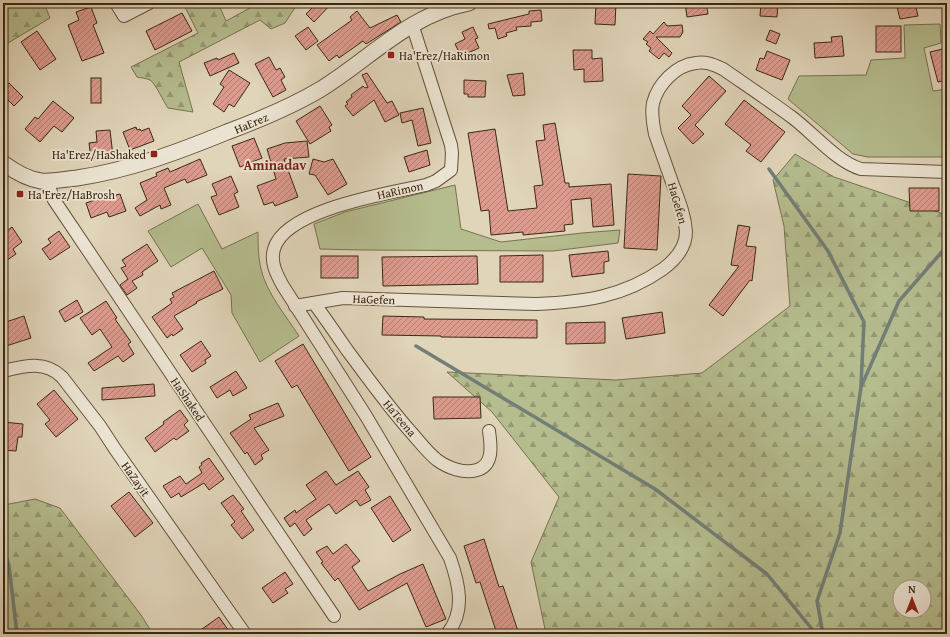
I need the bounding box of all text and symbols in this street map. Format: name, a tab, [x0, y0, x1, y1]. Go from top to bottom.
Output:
place label: Ha'Erez/HaRimon	[399, 47, 490, 64]
marker: Ha'Erez/HaRimon	[386, 50, 396, 60]
street label: HaErez	[231, 108, 271, 138]
place label: Ha'Erez/HaShaked	[52, 146, 147, 163]
marker: Ha'Erez/HaShaked	[149, 149, 159, 159]
district label: Aminadav	[244, 155, 307, 175]
street label: HaRimon	[375, 176, 425, 204]
street label: HaGefen	[664, 180, 692, 226]
place label: Ha'Erez/HaBrosh	[28, 186, 115, 203]
marker: Ha'Erez/HaBrosh	[15, 189, 25, 199]
street label: HaGefen	[352, 290, 396, 308]
street label: HaShaked	[167, 374, 209, 425]
street label: HaTeena	[379, 396, 421, 440]
street label: HaZayit	[118, 458, 155, 501]
north arrow	[892, 579, 932, 619]
text: N	[908, 581, 916, 597]

